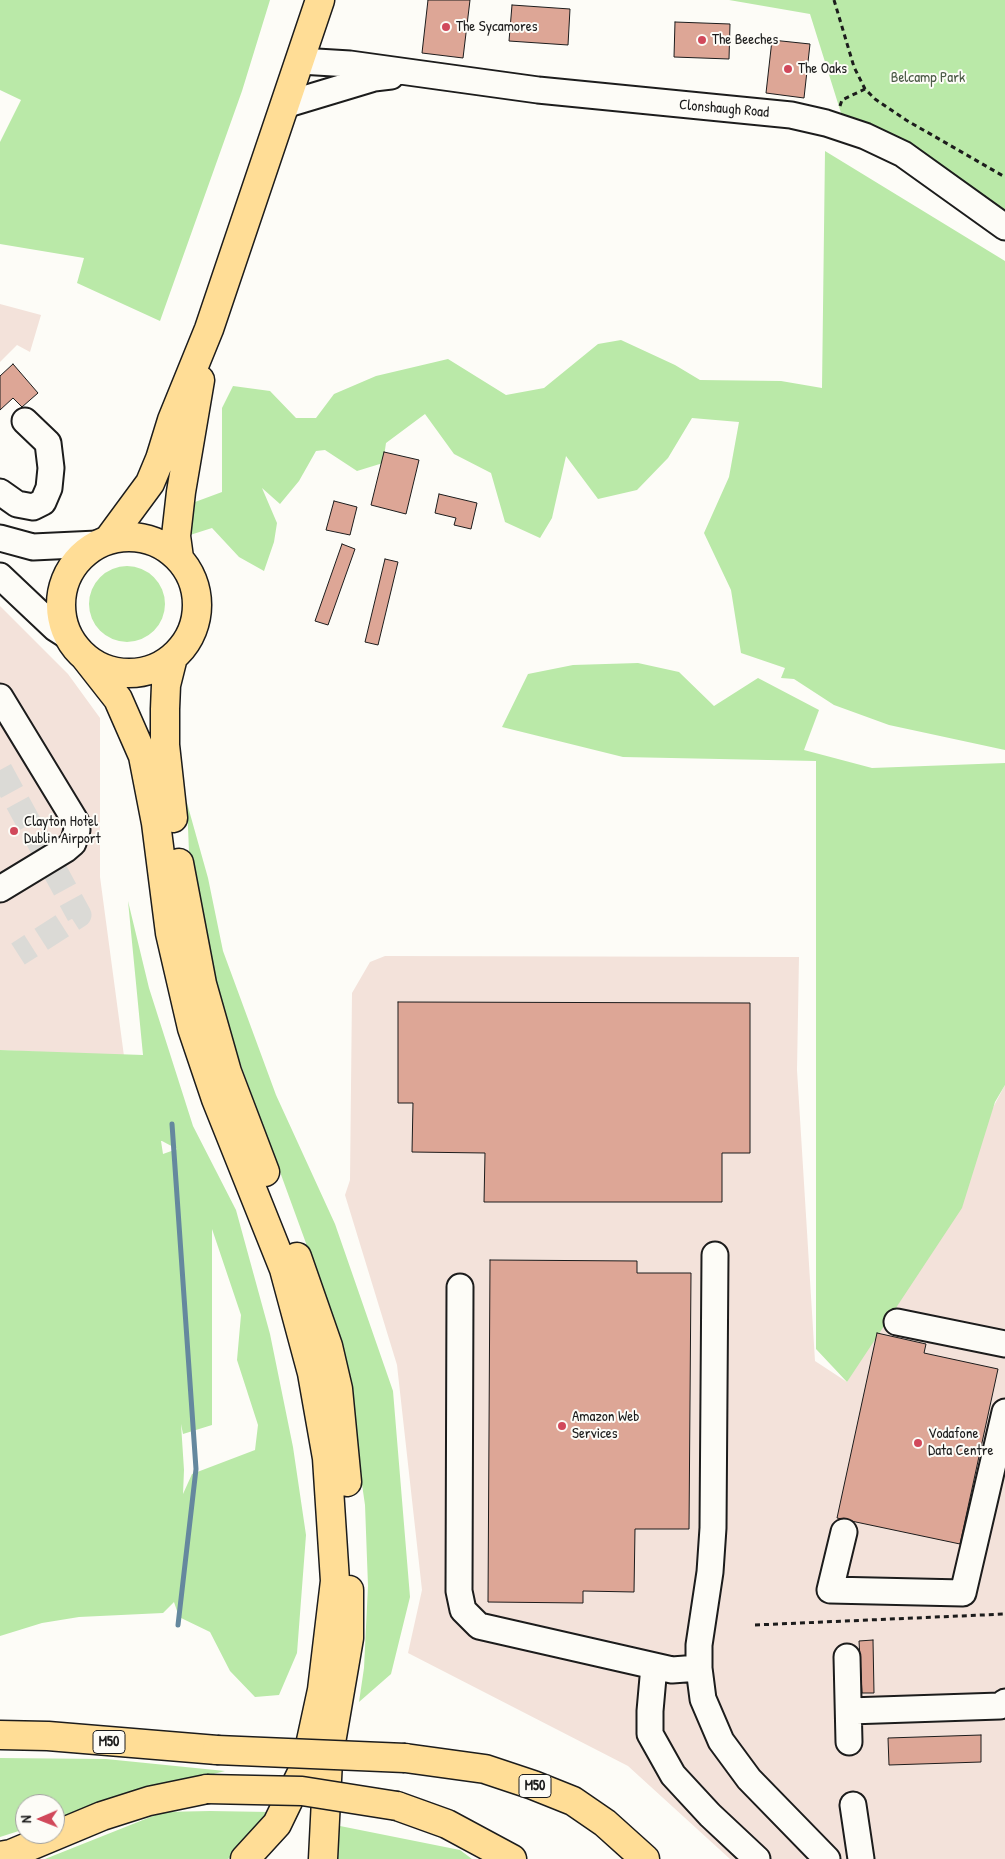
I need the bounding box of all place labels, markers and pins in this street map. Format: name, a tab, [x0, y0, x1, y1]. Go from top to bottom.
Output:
place label: The Sycamores	[456, 18, 537, 36]
marker: The Sycamores	[440, 21, 452, 33]
place label: The Beeches	[712, 31, 778, 49]
marker: The Beeches	[696, 34, 708, 46]
place label: The Oaks	[798, 60, 847, 78]
marker: The Oaks	[782, 63, 794, 75]
place label: Clayton Hotel Dublin Airport	[24, 813, 101, 848]
marker: Clayton Hotel Dublin Airport	[8, 825, 20, 837]
place label: Amazon Web Services	[572, 1408, 639, 1443]
marker: Amazon Web Services	[556, 1420, 568, 1432]
place label: Vodafone Data Centre	[928, 1425, 993, 1460]
marker: Vodafone Data Centre	[912, 1437, 924, 1449]

